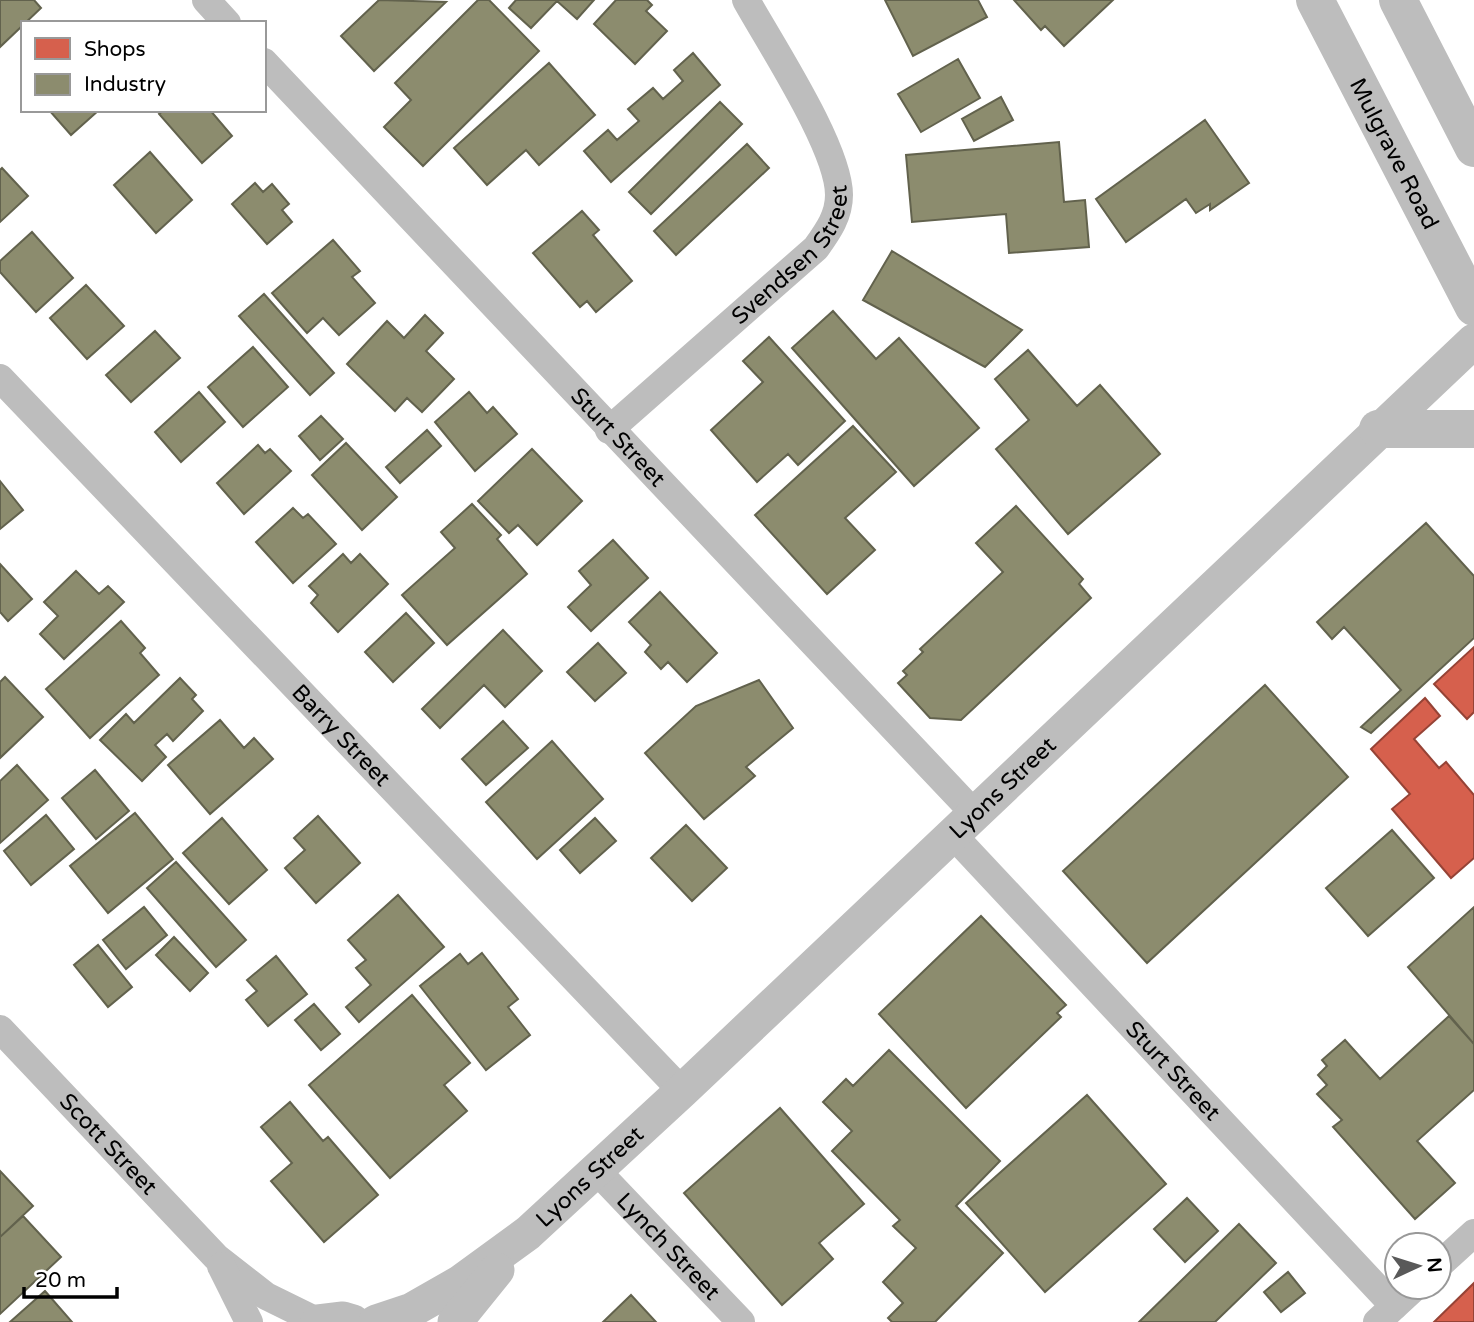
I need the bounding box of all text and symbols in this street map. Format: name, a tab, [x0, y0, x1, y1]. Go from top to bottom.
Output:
legend	[21, 21, 266, 112]
text: Shops	[84, 37, 146, 62]
text: Industry	[84, 72, 166, 97]
street label: Mulgrave Road	[1343, 74, 1444, 234]
street label: Svendsen Street	[726, 184, 854, 331]
street label: Sturt Street	[564, 382, 671, 493]
street label: Barry Street	[285, 679, 396, 793]
street label: Lyons Street	[944, 731, 1062, 845]
street label: Sturt Street	[1119, 1016, 1226, 1127]
street label: Scott Street	[53, 1088, 163, 1201]
street label: Lyons Street	[531, 1120, 650, 1234]
street label: Lynch Street	[610, 1187, 726, 1306]
north arrow	[1383, 1231, 1453, 1301]
scale bar	[24, 1256, 117, 1300]
text: N	[1422, 1257, 1445, 1273]
text: 20 m	[35, 1268, 86, 1293]

